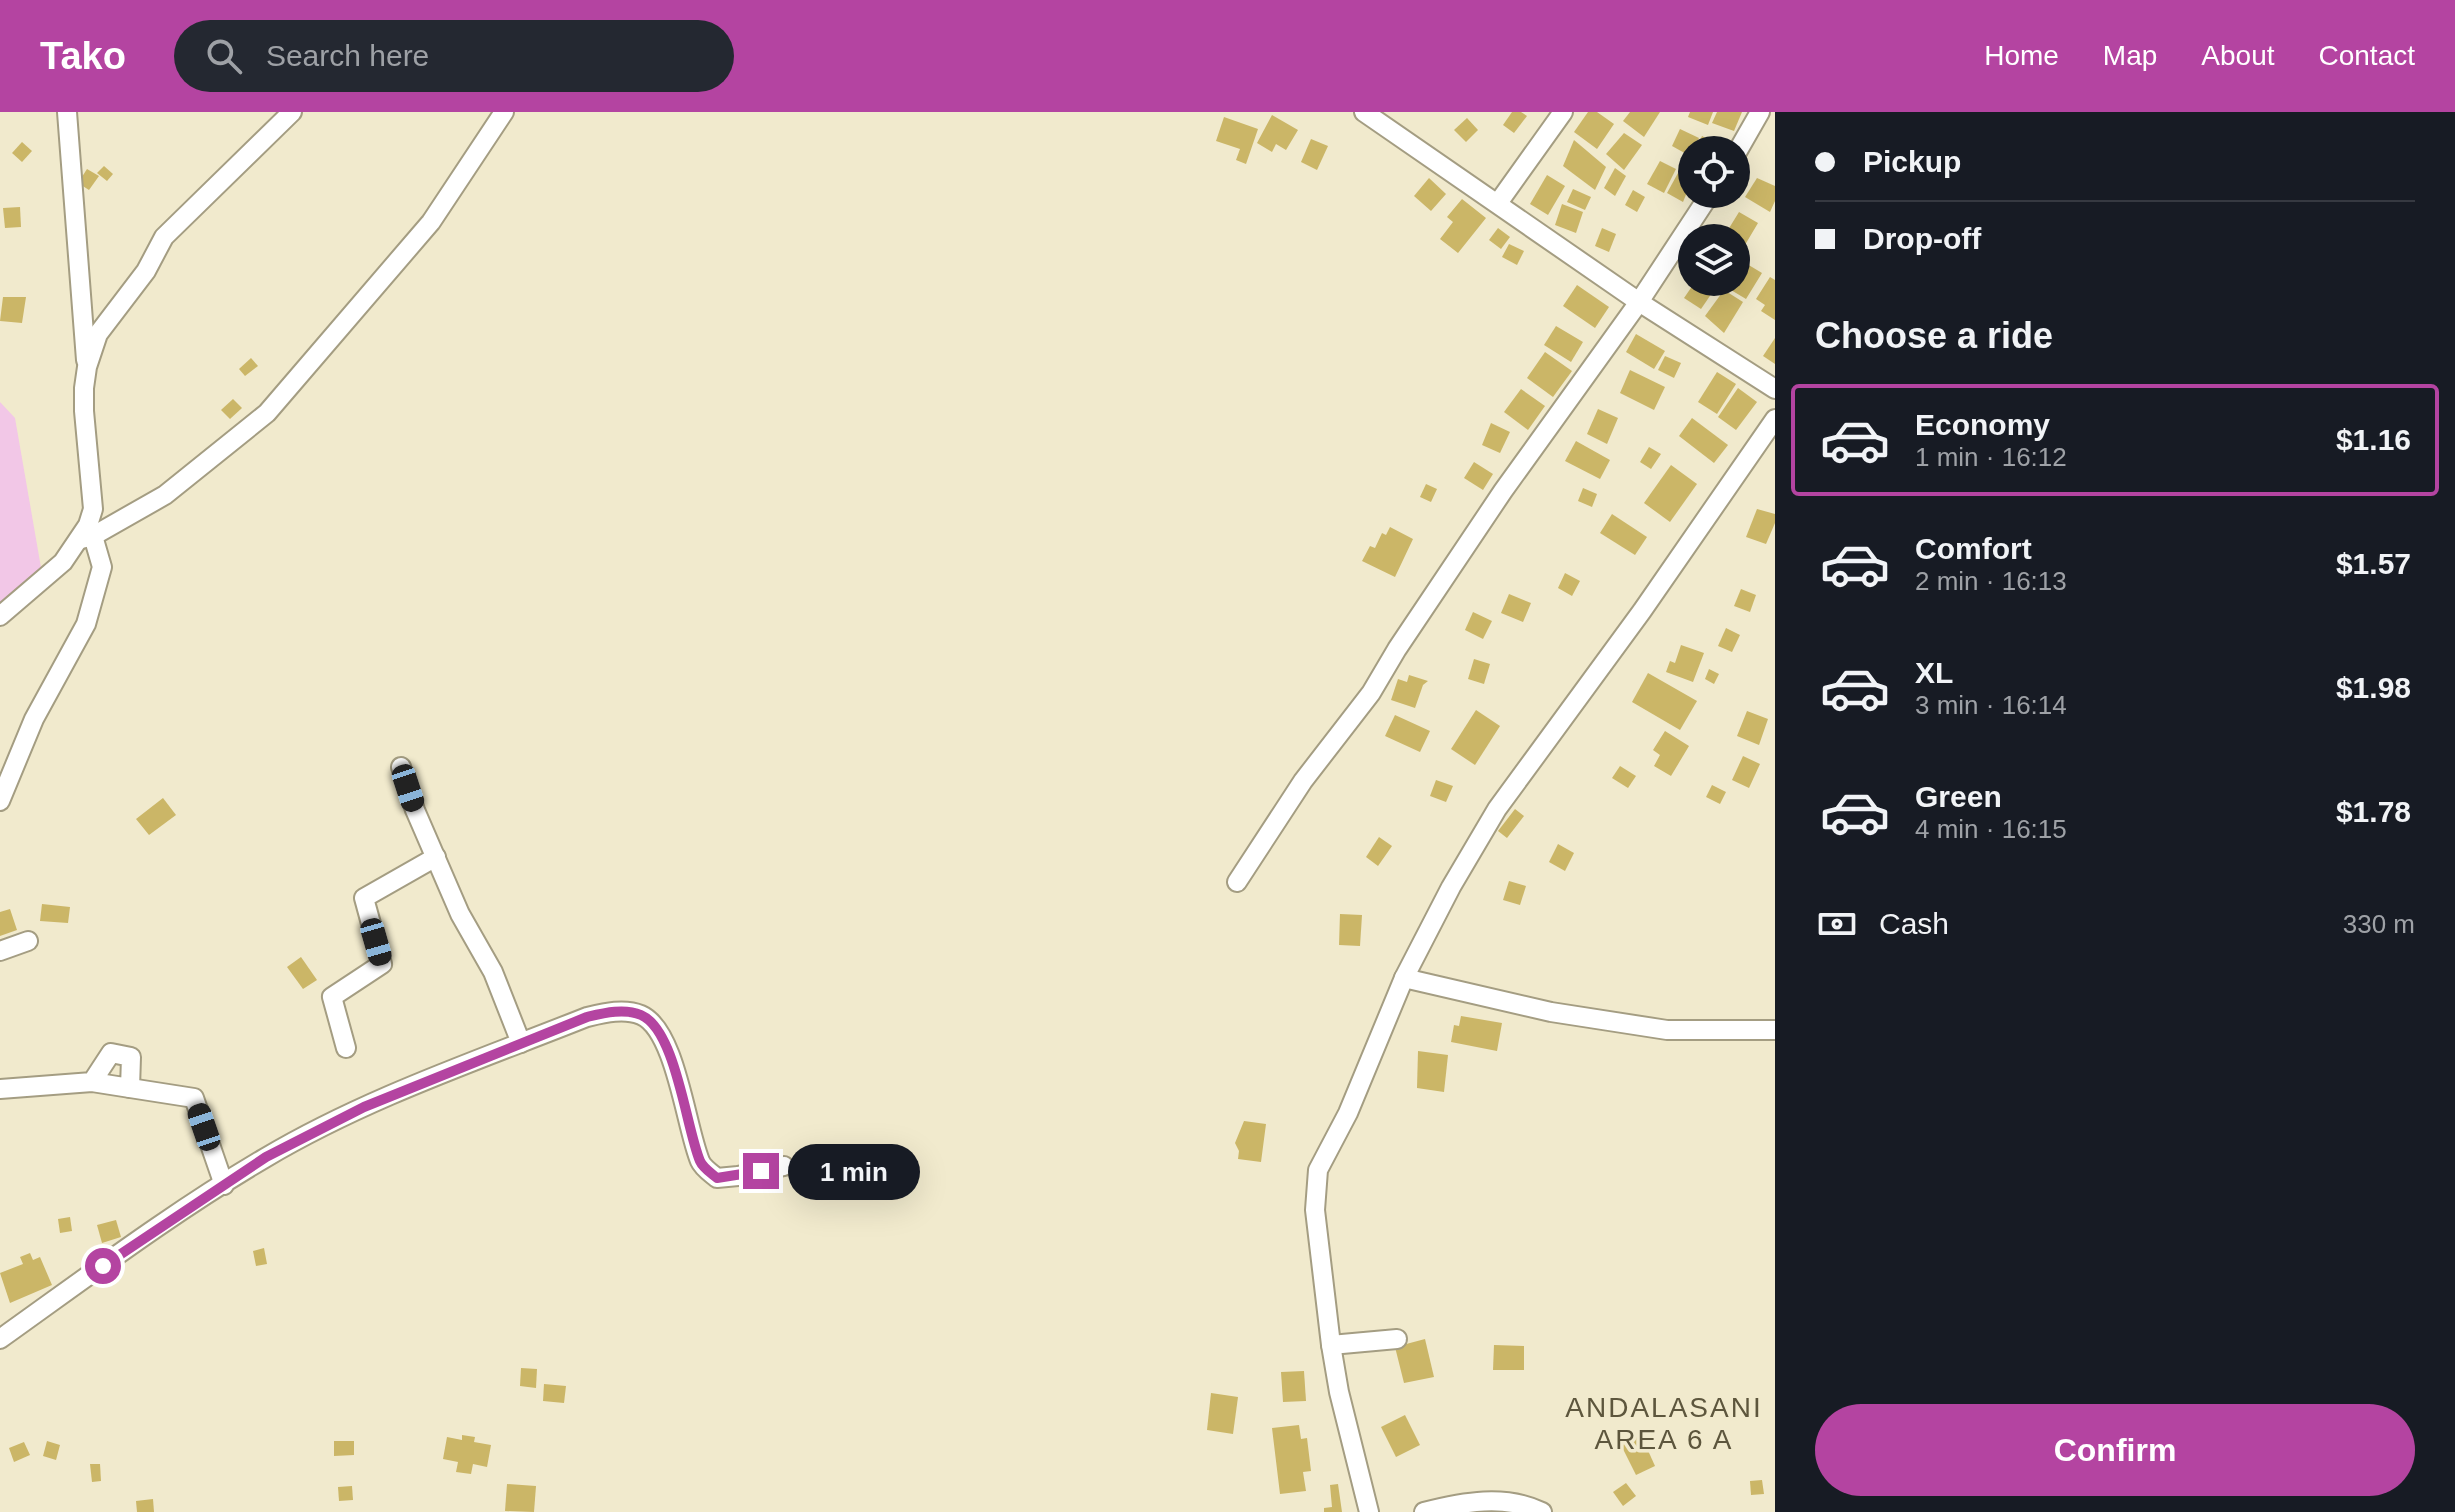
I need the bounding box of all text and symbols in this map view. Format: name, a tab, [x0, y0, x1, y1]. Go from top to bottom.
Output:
search box	[174, 20, 734, 92]
icon: search	[202, 34, 246, 78]
text: Tako	[40, 35, 126, 77]
text: Search here	[266, 39, 429, 72]
text: Home	[1984, 40, 2059, 71]
text: Map	[2103, 40, 2157, 71]
text: About	[2201, 40, 2275, 71]
text: Contact	[2319, 40, 2415, 71]
map controls	[1678, 136, 1750, 296]
button: locate	[1678, 136, 1750, 208]
text: Pickup	[1863, 145, 1961, 178]
text: Drop-off	[1863, 222, 1981, 255]
button: layers	[1678, 224, 1750, 296]
text: Choose a ride	[1815, 315, 2053, 356]
icon: car	[1819, 404, 1891, 476]
text: Economy	[1915, 408, 2050, 441]
text: $1.16	[2336, 423, 2411, 456]
text: 1 min · 16:12	[1915, 442, 2067, 472]
icon: car	[1819, 528, 1891, 600]
text: Comfort	[1915, 532, 2032, 565]
text: $1.57	[2336, 547, 2411, 580]
text: 2 min · 16:13	[1915, 566, 2067, 596]
icon: car	[1819, 652, 1891, 724]
text: XL	[1915, 656, 1953, 689]
text: $1.98	[2336, 671, 2411, 704]
text: 3 min · 16:14	[1915, 690, 2067, 720]
car	[389, 761, 427, 815]
icon: car	[1819, 776, 1891, 848]
text: Green	[1915, 780, 2002, 813]
text: $1.78	[2336, 795, 2411, 828]
text: 4 min · 16:15	[1915, 814, 2067, 844]
icon: cash	[1815, 902, 1859, 946]
text: Cash	[1879, 907, 1949, 940]
text: 330 m	[2343, 909, 2415, 939]
car	[358, 916, 394, 968]
car	[185, 1100, 223, 1154]
callout: 1 min	[789, 1143, 921, 1199]
route end	[743, 1153, 779, 1189]
text: 1 min	[820, 1157, 888, 1187]
route start	[85, 1248, 121, 1284]
district label: ANDALASANI AREA 6 A	[1565, 1392, 1763, 1455]
button: Confirm	[1815, 1404, 2415, 1496]

